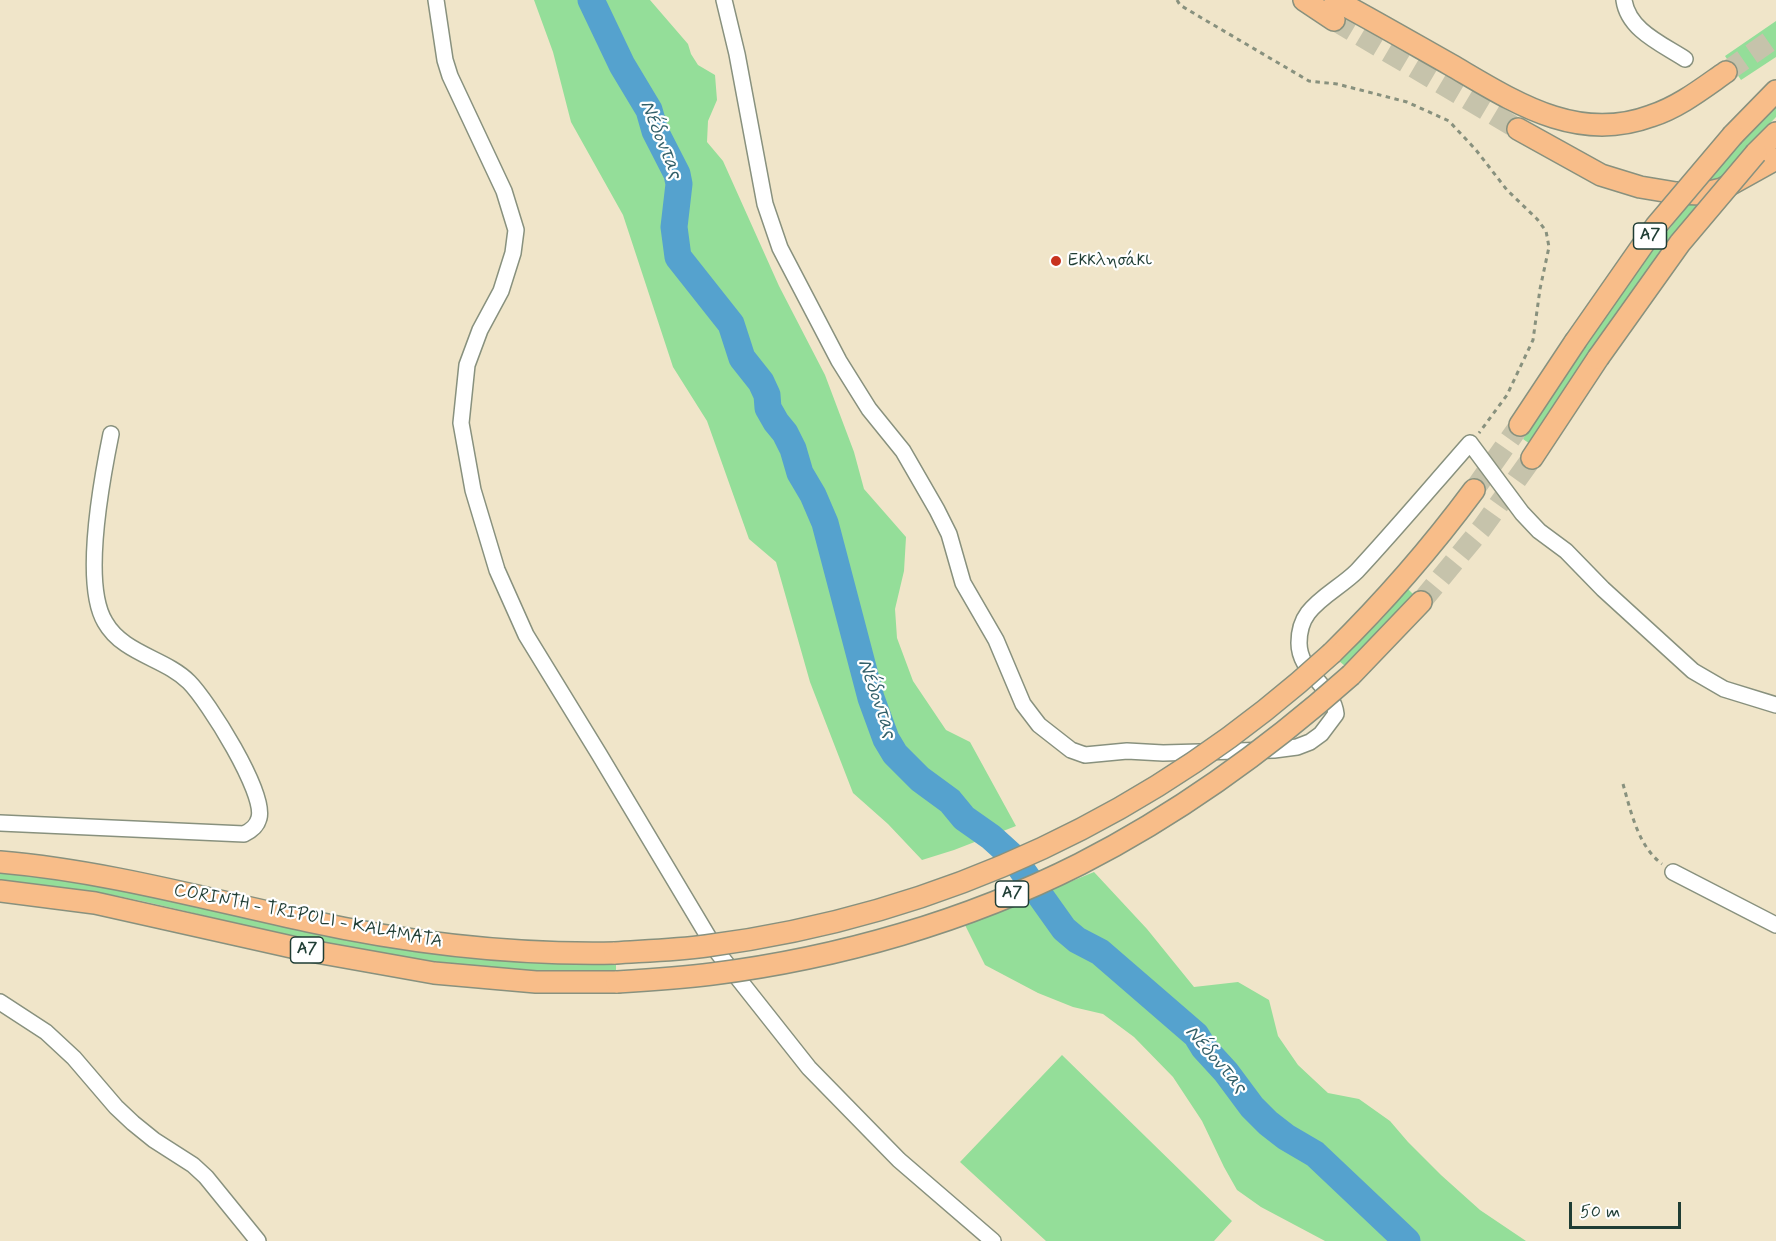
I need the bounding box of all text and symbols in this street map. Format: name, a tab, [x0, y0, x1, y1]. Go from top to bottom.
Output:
water label: Νέδoντας	[633, 97, 687, 183]
road number: Α7	[1634, 223, 1666, 249]
place label: Εκκλησάκι	[1068, 250, 1152, 272]
marker: Εκκλησάκι	[1049, 254, 1063, 268]
water label: Νέδoντας	[851, 656, 901, 742]
street label: CORINTH - TRIPOLI - KALAMATA	[172, 880, 444, 954]
road number: Α7	[996, 881, 1028, 907]
road number: Α7	[290, 937, 324, 963]
water label: Νέδoντας	[1179, 1021, 1251, 1099]
scale bar	[1572, 1190, 1684, 1228]
text: 50 m	[1580, 1200, 1620, 1224]

